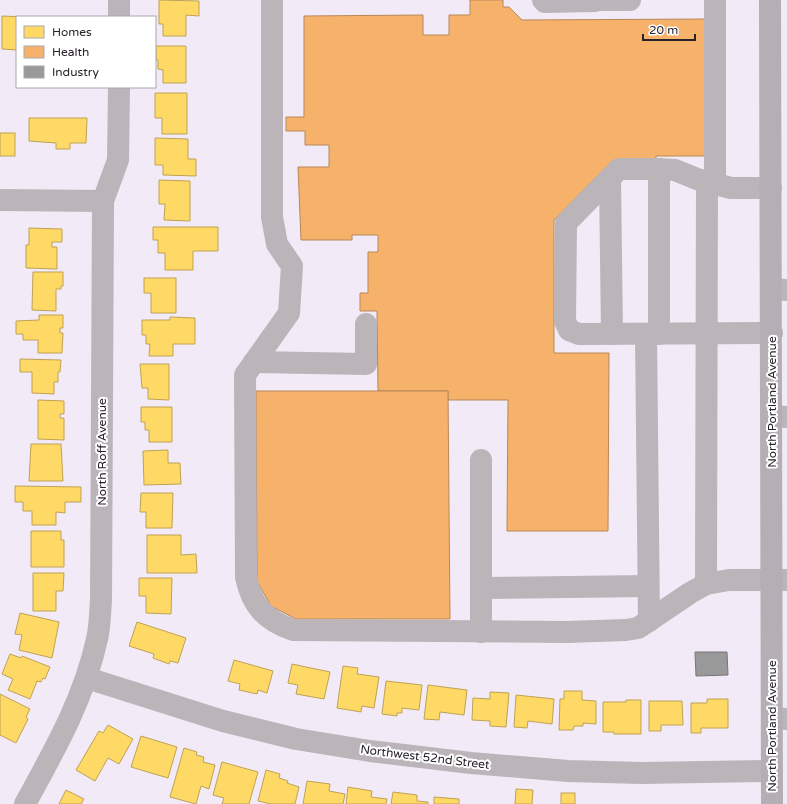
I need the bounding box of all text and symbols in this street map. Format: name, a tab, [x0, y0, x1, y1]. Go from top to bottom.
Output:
legend	[16, 16, 156, 88]
scale bar	[643, 16, 695, 42]
text: 20 m	[649, 23, 678, 37]
text: Homes	[52, 25, 92, 39]
text: Health	[52, 45, 89, 59]
text: Industry	[52, 65, 99, 79]
street label: North Portland Avenue	[765, 336, 779, 468]
street label: North Roff Avenue	[95, 398, 109, 506]
street label: North Portland Avenue	[765, 660, 779, 792]
street label: Northwest 52nd Street	[360, 742, 491, 772]

